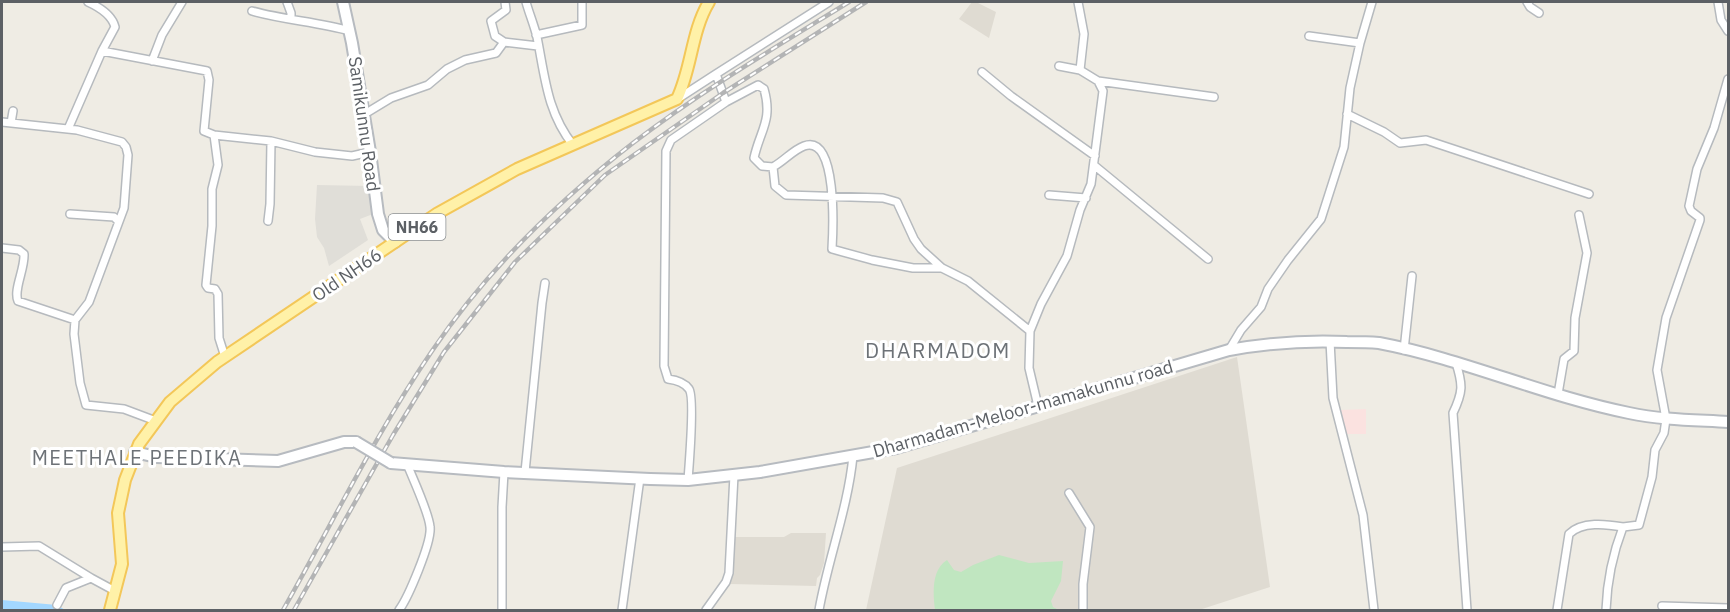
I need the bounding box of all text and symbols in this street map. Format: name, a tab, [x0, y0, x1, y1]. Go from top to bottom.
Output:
street label: Samikunnu Road	[344, 55, 385, 193]
road number: NH66	[388, 214, 446, 240]
street label: Old NH66	[307, 243, 386, 306]
district label: DHARMADOM	[865, 336, 1011, 364]
street label: Dharmadam-Meloor-mamakunnu road	[870, 355, 1176, 463]
district label: MEETHALE PEEDIKA	[32, 444, 242, 471]

